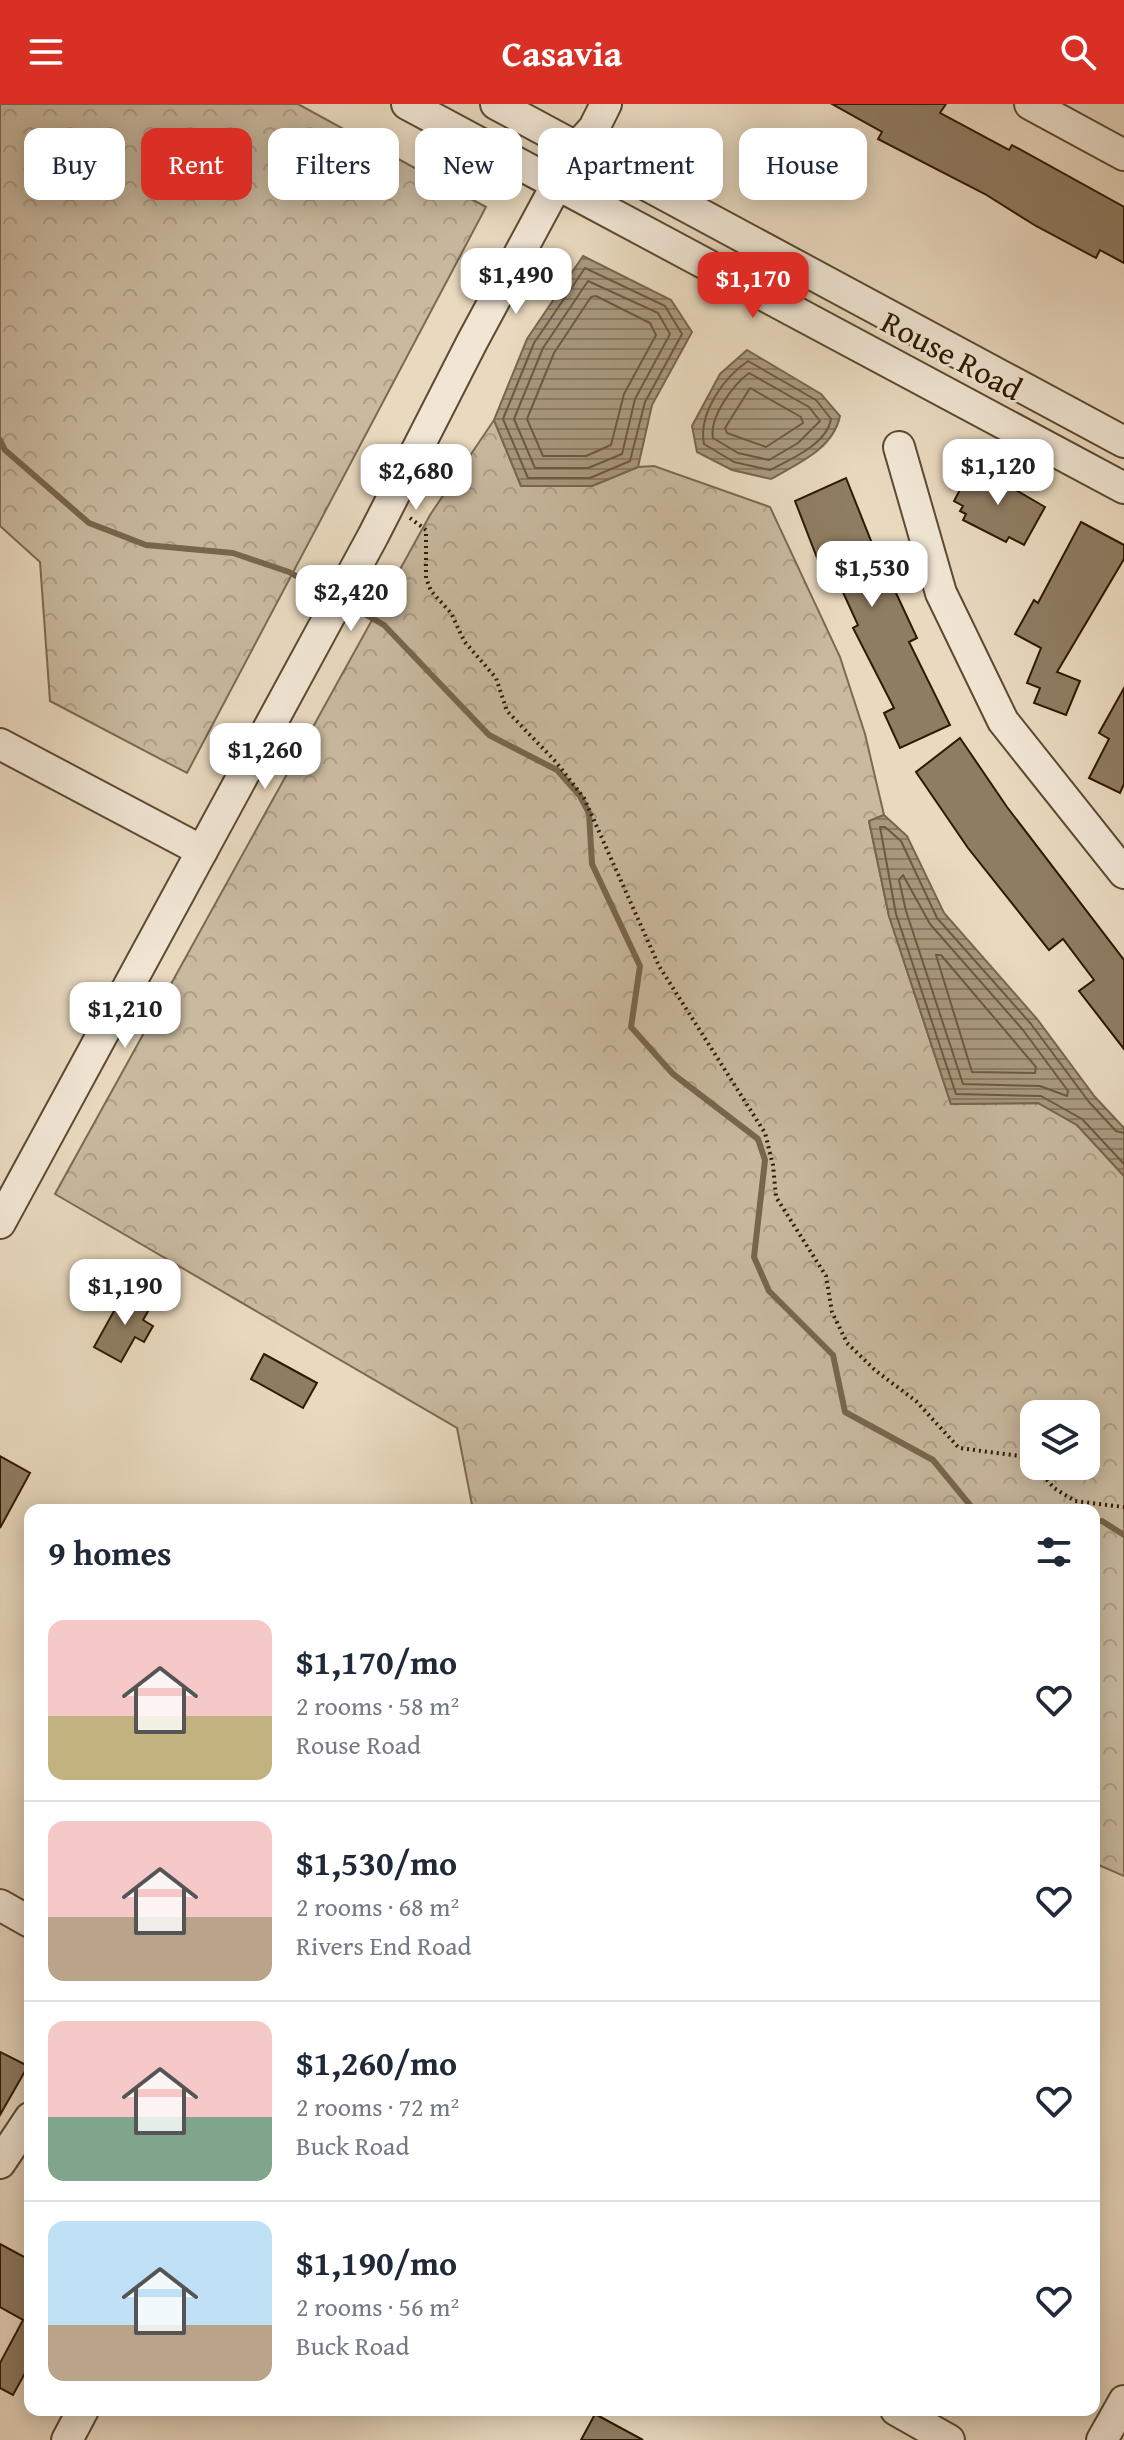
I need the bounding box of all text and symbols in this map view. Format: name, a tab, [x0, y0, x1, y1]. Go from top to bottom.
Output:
text: Casavia	[502, 26, 622, 79]
icon: menu	[24, 30, 68, 74]
icon: search	[1056, 30, 1100, 74]
chip: Buy	[24, 128, 125, 200]
chip: Rent	[141, 128, 252, 200]
chip: Filters	[268, 128, 399, 200]
chip: New	[415, 128, 522, 200]
chip: Apartment	[538, 128, 723, 200]
chip: House	[739, 128, 867, 200]
pin: $1,490	[451, 248, 581, 316]
pin: $1,170	[688, 252, 818, 320]
text: $1,490	[479, 254, 553, 293]
text: $1,170	[716, 258, 790, 297]
street label: Rouse Road	[873, 298, 1031, 412]
pin: $1,120	[933, 439, 1063, 507]
pin: $2,680	[351, 444, 481, 512]
text: $1,120	[961, 445, 1035, 484]
text: $2,680	[379, 450, 453, 489]
pin: $1,530	[807, 541, 937, 609]
text: $1,530	[835, 547, 909, 586]
pin: $2,420	[286, 565, 416, 633]
text: $2,420	[314, 571, 388, 610]
pin: $1,260	[200, 723, 330, 791]
text: $1,260	[228, 729, 302, 768]
pin: $1,210	[60, 982, 190, 1050]
text: $1,210	[88, 988, 162, 1027]
pin: $1,190	[60, 1259, 190, 1327]
text: $1,190	[88, 1265, 162, 1304]
map controls	[1020, 1400, 1100, 1480]
button: layers	[1020, 1400, 1100, 1480]
text: 9 homes	[48, 1528, 172, 1577]
icon: filters	[1032, 1530, 1076, 1574]
text: $1,170/mo	[296, 1637, 457, 1686]
icon: home	[112, 1652, 208, 1748]
icon: heart	[1032, 1678, 1076, 1722]
text: 2 rooms · 58 m²	[296, 1686, 459, 1725]
text: Rouse Road	[296, 1725, 421, 1764]
text: $1,530/mo	[296, 1838, 457, 1887]
icon: home	[112, 1853, 208, 1949]
icon: heart	[1032, 1879, 1076, 1923]
text: 2 rooms · 68 m²	[296, 1887, 459, 1926]
text: Rivers End Road	[296, 1926, 471, 1965]
text: $1,260/mo	[296, 2038, 457, 2087]
icon: home	[112, 2053, 208, 2149]
icon: heart	[1032, 2079, 1076, 2123]
text: 2 rooms · 72 m²	[296, 2087, 459, 2126]
text: Buck Road	[296, 2126, 409, 2165]
text: $1,190/mo	[296, 2238, 457, 2287]
icon: home	[112, 2253, 208, 2349]
icon: heart	[1032, 2279, 1076, 2323]
text: 2 rooms · 56 m²	[296, 2287, 459, 2326]
text: Buck Road	[296, 2326, 409, 2365]

